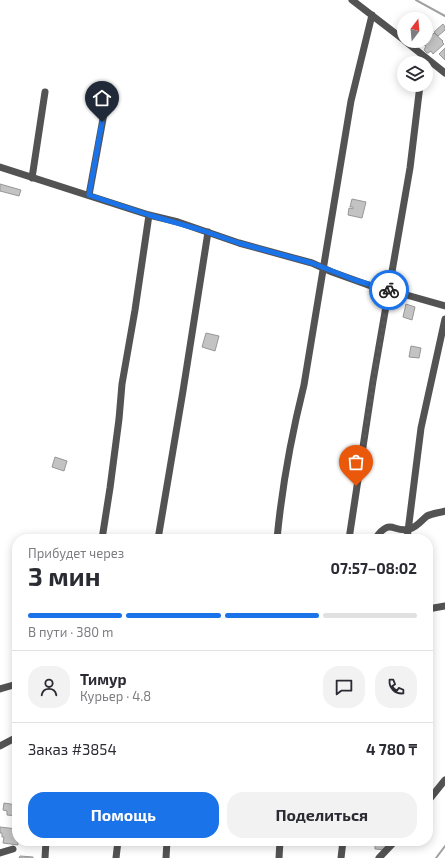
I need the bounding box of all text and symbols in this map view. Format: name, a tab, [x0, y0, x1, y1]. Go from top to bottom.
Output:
north arrow	[397, 12, 433, 48]
map controls	[397, 12, 433, 92]
button: layers	[397, 56, 433, 92]
pin	[85, 81, 119, 122]
icon: home	[91, 87, 113, 109]
courier	[369, 270, 409, 310]
icon: bike	[378, 279, 400, 301]
pin	[339, 445, 373, 486]
icon: bag	[345, 451, 367, 473]
text: Прибудет через	[28, 545, 124, 561]
text: 07:57–08:02	[331, 559, 417, 577]
text: 3 мин	[28, 560, 100, 591]
text: В пути · 380 m	[28, 624, 113, 640]
button: person	[28, 666, 70, 708]
button: chat	[323, 666, 365, 708]
button: phone	[375, 666, 417, 708]
text: Тимур	[80, 670, 126, 688]
text: Курьер · 4.8	[80, 688, 151, 704]
text: Заказ #3854	[28, 740, 117, 758]
text: 4 780 ₸	[366, 740, 417, 758]
button: Помощь	[28, 792, 219, 838]
button: Поделиться	[227, 792, 417, 838]

